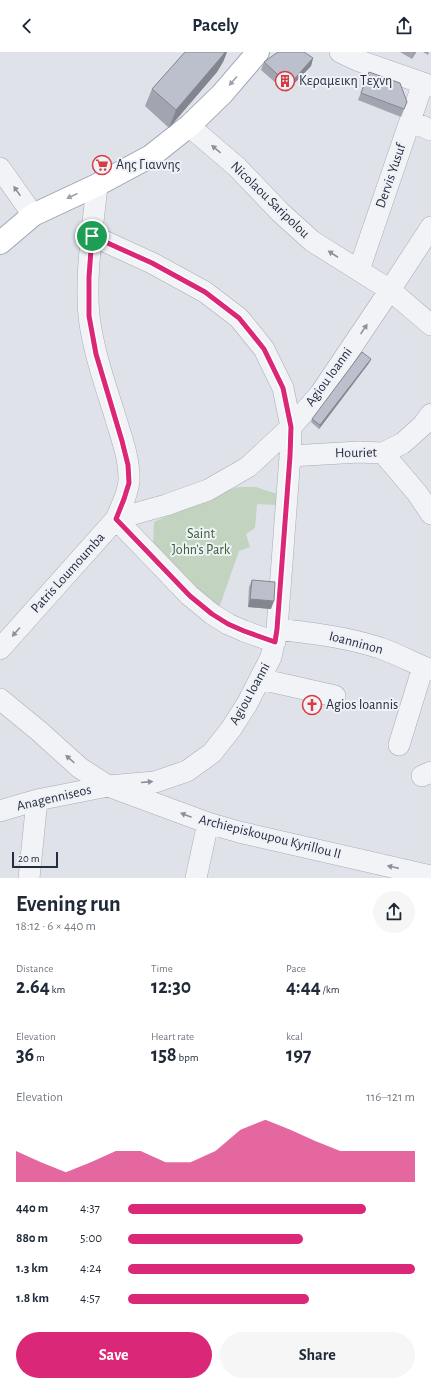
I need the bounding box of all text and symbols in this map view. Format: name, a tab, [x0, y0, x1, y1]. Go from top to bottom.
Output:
icon: back	[16, 15, 38, 37]
icon: share	[393, 15, 415, 37]
text: Pacely	[192, 17, 239, 35]
building icon: Κεραμεικη Τεχνη	[274, 70, 296, 92]
place label: Κεραμεικη Τεχνη	[299, 74, 392, 88]
one-way arrow	[228, 76, 237, 87]
street label: Dervis Yusuf	[373, 141, 409, 210]
one-way arrow	[211, 145, 221, 154]
supermarket icon: Αης Γιαννης	[91, 154, 113, 176]
place label: Αης Γιαννης	[116, 158, 181, 172]
street label: Nicolaou Saripolou	[228, 159, 312, 241]
one-way arrow	[12, 186, 21, 197]
one-way arrow	[65, 194, 77, 200]
pin	[75, 219, 109, 253]
icon: arrive	[81, 225, 103, 247]
one-way arrow	[328, 250, 339, 258]
one-way arrow	[360, 323, 368, 334]
street label: Agiou Ioanni	[303, 345, 355, 409]
street label: Houriet	[335, 446, 378, 460]
park label: Saint John's Park	[172, 527, 231, 557]
street label: Patris Loumoumba	[28, 530, 108, 616]
one-way arrow	[11, 626, 20, 637]
street label: Ioanninon	[327, 629, 385, 657]
street label: Agiou Ioanni	[227, 660, 273, 728]
church icon: Agios Ioannis	[301, 694, 323, 716]
place label: Agios Ioannis	[326, 698, 398, 712]
one-way arrow	[65, 754, 75, 763]
one-way arrow	[141, 779, 153, 786]
street label: Anagenniseos	[15, 783, 93, 813]
one-way arrow	[179, 812, 191, 818]
street label: Archiepiskoupou Kyrillou II	[197, 813, 343, 861]
scale bar	[12, 850, 58, 869]
text: 20 m	[18, 853, 39, 864]
one-way arrow	[387, 864, 399, 870]
button: share	[373, 891, 415, 933]
text: Evening run	[16, 893, 121, 915]
text: 18:12 · 6 × 440 m	[16, 920, 96, 933]
text: Distance	[16, 963, 53, 974]
text: Time	[151, 963, 173, 974]
text: Pace	[286, 963, 306, 974]
text: 2.64	[16, 977, 50, 997]
text: 12:30	[151, 977, 191, 997]
text: 4:44	[286, 977, 321, 997]
text: km	[50, 984, 65, 995]
text: /km	[321, 984, 340, 995]
text: Elevation	[16, 1031, 56, 1042]
text: Heart rate	[151, 1031, 194, 1042]
text: kcal	[286, 1031, 303, 1042]
text: 36	[16, 1045, 34, 1065]
text: 158	[151, 1045, 177, 1065]
text: 197	[286, 1045, 312, 1065]
text: m	[34, 1052, 45, 1063]
text: bpm	[177, 1052, 198, 1063]
text: Elevation	[16, 1091, 63, 1104]
text: 116–121 m	[366, 1091, 415, 1104]
text: 440 m	[16, 1202, 48, 1215]
text: 4:37	[80, 1202, 100, 1215]
text: 880 m	[16, 1232, 48, 1245]
text: 5:00	[80, 1232, 102, 1245]
text: 1.3 km	[16, 1262, 48, 1275]
text: 4:24	[80, 1262, 101, 1275]
text: 1.8 km	[16, 1292, 49, 1305]
text: 4:57	[80, 1292, 100, 1305]
button: Save	[16, 1332, 212, 1378]
button: Share	[220, 1332, 415, 1378]

